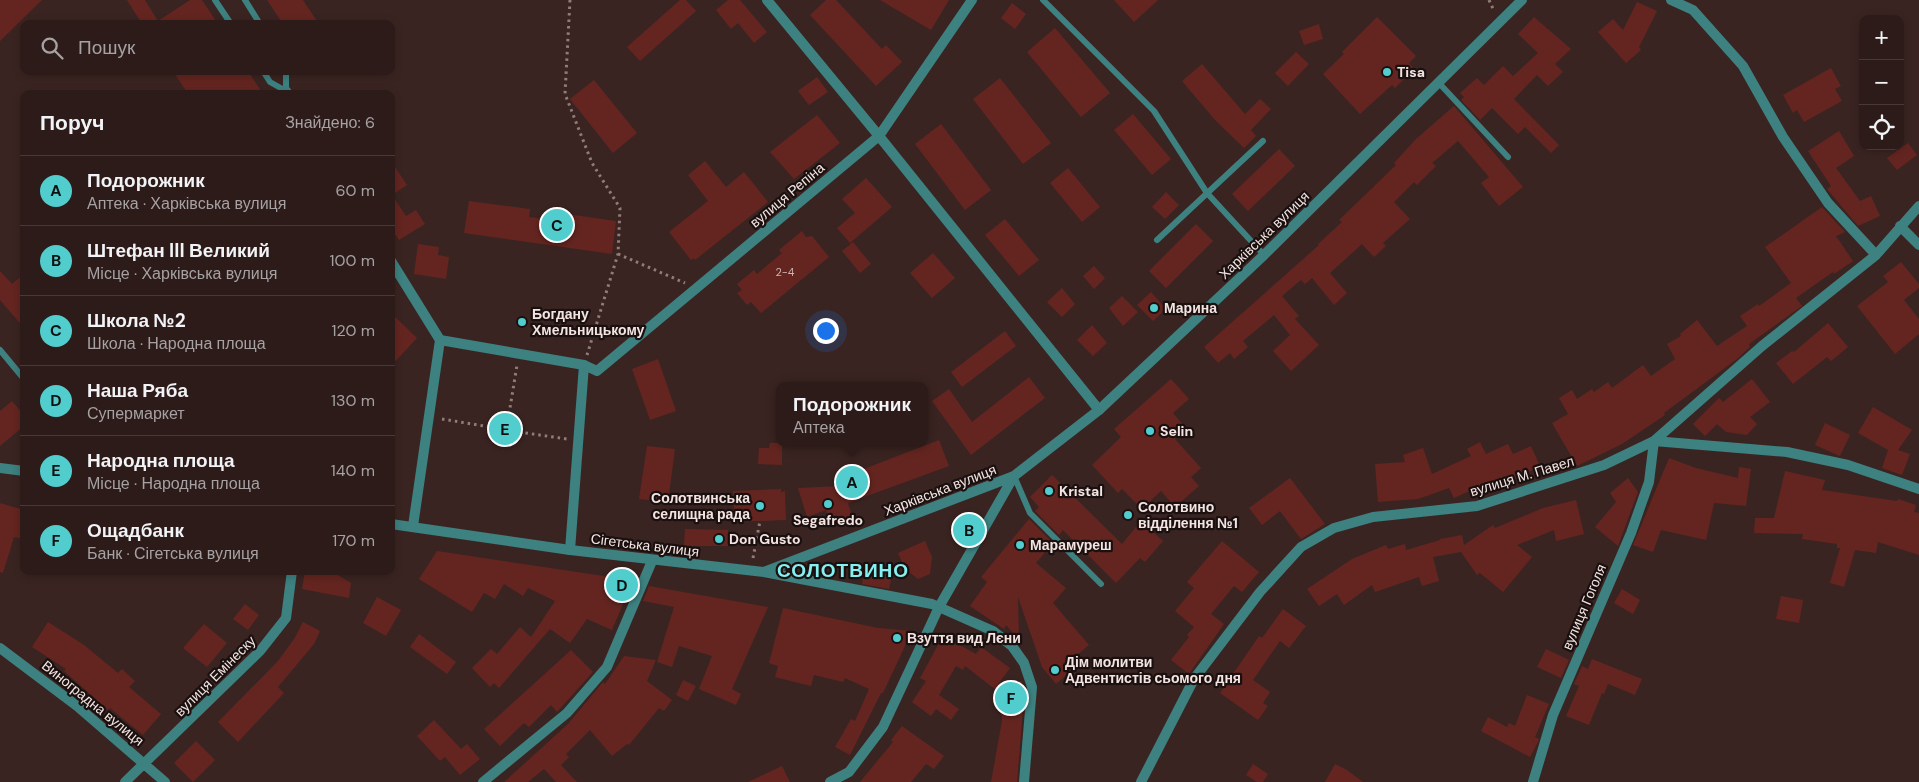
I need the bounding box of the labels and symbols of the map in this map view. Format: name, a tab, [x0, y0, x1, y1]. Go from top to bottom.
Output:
place label: Tisa	[1397, 63, 1425, 81]
marker: Tisa	[1381, 66, 1393, 78]
street label: вулиця Репіна	[746, 158, 828, 231]
street label: Харківська вулиця	[1215, 187, 1313, 283]
pin: C	[541, 206, 573, 244]
house number: 2-4	[776, 265, 795, 279]
place label: Марина	[1164, 299, 1217, 317]
marker: Марина	[1148, 302, 1160, 314]
place label: Богдану Хмельницькому	[532, 305, 645, 339]
marker: Богдану Хмельницькому	[516, 316, 528, 328]
your location	[813, 318, 839, 344]
pin: E	[489, 410, 521, 448]
place label: Selin	[1160, 422, 1193, 440]
marker: Selin	[1144, 425, 1156, 437]
street label: вулиця М. Павел	[1468, 452, 1576, 500]
street label: Харківська вулиця	[881, 460, 999, 520]
pin: A	[836, 463, 868, 501]
place label: Kristal	[1059, 482, 1103, 500]
marker: Kristal	[1043, 485, 1055, 497]
place label: Солотвинська селищна рада	[651, 489, 750, 523]
marker: Segafredo	[822, 498, 834, 510]
place label: Солотвино відділення №1	[1138, 498, 1238, 532]
marker: Солотвинська селищна рада	[754, 500, 766, 512]
marker: Солотвино відділення №1	[1122, 509, 1134, 521]
place label: Segafredo	[793, 511, 863, 529]
pin: B	[953, 511, 985, 549]
street label: Сігетська вулиця	[590, 529, 700, 561]
place label: Don Gusto	[729, 530, 801, 548]
marker: Don Gusto	[713, 533, 725, 545]
place label: Марамуреш	[1030, 536, 1112, 554]
marker: Марамуреш	[1014, 539, 1026, 551]
district label: СОЛОТВИНО	[777, 558, 909, 583]
street label: вулиця Гоголя	[1558, 561, 1610, 653]
pin: D	[606, 566, 638, 604]
place label: Взуття вид Лєни	[907, 629, 1021, 647]
street label: вулиця Емінеску	[171, 632, 259, 720]
marker: Взуття вид Лєни	[891, 632, 903, 644]
place label: Дім молитви Адвентистів сьомого дня	[1065, 653, 1241, 687]
street label: Виноградна вулиця	[38, 656, 148, 750]
marker: Дім молитви Адвентистів сьомого дня	[1049, 664, 1061, 676]
pin: F	[995, 679, 1027, 717]

